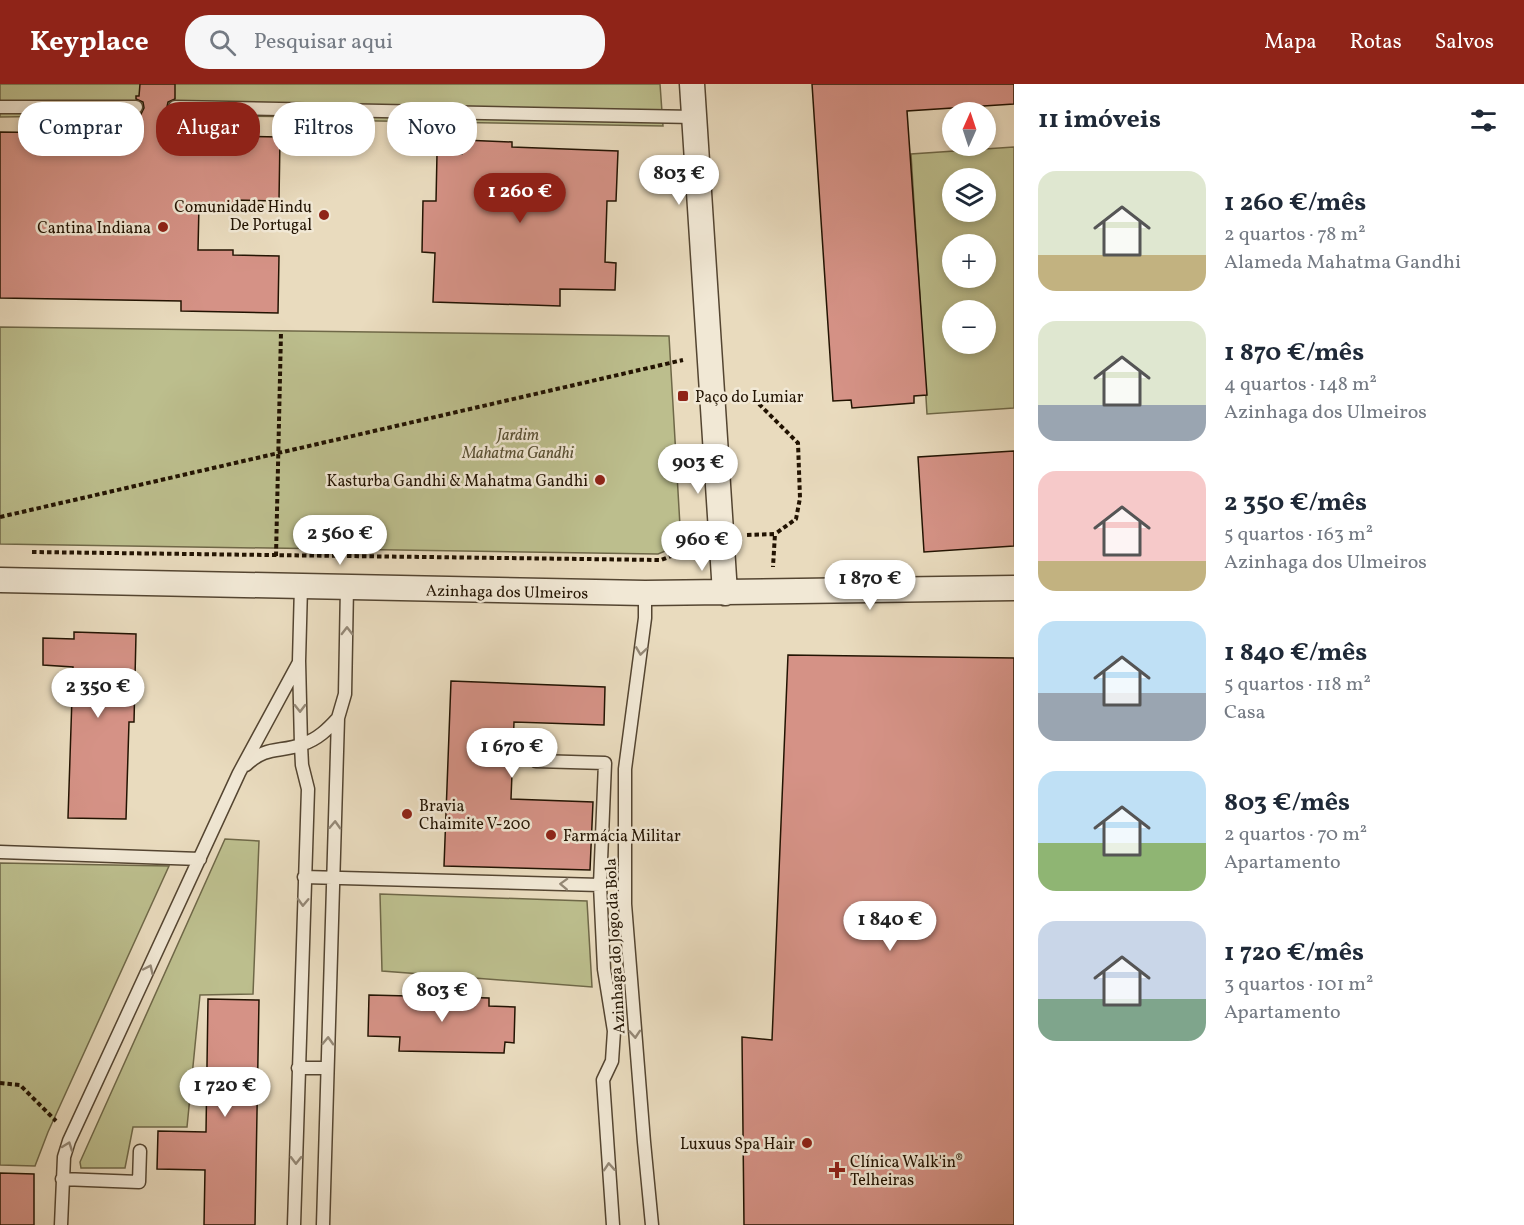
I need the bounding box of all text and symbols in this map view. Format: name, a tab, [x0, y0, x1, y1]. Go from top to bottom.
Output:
search box	[185, 15, 605, 69]
text: Keyplace	[30, 23, 149, 62]
icon: search	[206, 26, 239, 59]
text: Pesquisar aqui	[254, 27, 393, 58]
text: Mapa	[1264, 28, 1317, 57]
text: Rotas	[1350, 28, 1402, 57]
text: Salvos	[1435, 28, 1494, 57]
chip: Comprar	[18, 102, 144, 156]
chip: Alugar	[156, 102, 260, 156]
chip: Filtros	[272, 102, 375, 156]
chip: Novo	[387, 102, 477, 156]
north arrow	[942, 102, 996, 156]
map controls	[942, 102, 996, 354]
text: 11 imóveis	[1038, 102, 1161, 138]
icon: filters	[1467, 104, 1500, 137]
pin: 803 €	[637, 155, 721, 206]
text: 803 €	[653, 160, 705, 188]
button: layers	[942, 168, 996, 222]
pin: 1 260 €	[465, 173, 575, 224]
text: 1 260 €	[488, 178, 552, 206]
text: 1 260 €/mês	[1224, 185, 1366, 221]
icon: home	[1086, 195, 1158, 267]
place label: Comunidade Hindu De Portugal	[174, 197, 312, 237]
marker: Comunidade Hindu De Portugal	[317, 208, 331, 222]
place label: Cantina Indiana	[37, 218, 151, 240]
marker: Cantina Indiana	[156, 220, 170, 234]
text: 2 quartos · 78 m²	[1224, 221, 1366, 249]
button: +	[942, 234, 996, 288]
text: Alameda Mahatma Gandhi	[1224, 249, 1461, 277]
button: −	[942, 300, 996, 354]
text: 1 870 €/mês	[1224, 335, 1364, 371]
icon: home	[1086, 345, 1158, 417]
text: 4 quartos · 148 m²	[1224, 371, 1377, 399]
place label: Paço do Lumiar	[695, 387, 804, 409]
marker: Paço do Lumiar	[676, 389, 690, 403]
text: Azinhaga dos Ulmeiros	[1224, 399, 1427, 427]
park label: Jardim Mahatma Gandhi	[461, 425, 575, 465]
pin: 903 €	[656, 444, 740, 495]
text: 903 €	[672, 449, 724, 477]
place label: Kasturba Gandhi & Mahatma Gandhi	[327, 471, 588, 493]
marker: Kasturba Gandhi & Mahatma Gandhi	[593, 473, 607, 487]
text: 2 350 €/mês	[1224, 485, 1367, 521]
icon: home	[1086, 495, 1158, 567]
pin: 2 560 €	[285, 515, 395, 566]
text: 2 560 €	[307, 520, 373, 548]
pin: 960 €	[660, 521, 744, 572]
text: 5 quartos · 163 m²	[1224, 521, 1373, 549]
text: 960 €	[675, 526, 729, 554]
text: Azinhaga dos Ulmeiros	[1224, 549, 1427, 577]
pin: 1 870 €	[815, 560, 925, 611]
text: 1 870 €	[839, 565, 901, 593]
street label: Azinhaga dos Ulmeiros	[426, 581, 588, 605]
one-way arrow	[341, 626, 353, 635]
text: 1 840 €/mês	[1224, 635, 1367, 671]
icon: home	[1086, 645, 1158, 717]
one-way arrow	[635, 647, 647, 656]
pin: 2 350 €	[43, 668, 153, 719]
text: 5 quartos · 118 m²	[1224, 671, 1371, 699]
text: 2 350 €	[65, 673, 131, 701]
text: Casa	[1224, 699, 1266, 727]
one-way arrow	[294, 703, 306, 712]
pin: 1 670 €	[457, 728, 567, 779]
text: 1 670 €	[481, 733, 543, 761]
text: 803 €/mês	[1224, 785, 1350, 821]
icon: home	[1086, 795, 1158, 867]
place label: Bravia Chaimite V-200	[419, 796, 530, 836]
marker: Bravia Chaimite V-200	[400, 807, 414, 821]
one-way arrow	[329, 820, 341, 829]
text: 2 quartos · 70 m²	[1224, 821, 1367, 849]
place label: Farmácia Militar	[563, 826, 681, 848]
marker: Farmácia Militar	[544, 828, 558, 842]
text: Apartamento	[1224, 849, 1341, 877]
street label: Azinhaga do Jogo da Bola	[600, 857, 632, 1034]
one-way arrow	[559, 878, 568, 890]
one-way arrow	[297, 897, 310, 906]
pin: 1 840 €	[835, 901, 945, 952]
text: 1 840 €	[857, 906, 923, 934]
text: 1 720 €/mês	[1224, 935, 1364, 971]
icon: home	[1086, 945, 1158, 1017]
one-way arrow	[142, 964, 154, 975]
text: 3 quartos · 101 m²	[1224, 971, 1373, 999]
pin: 803 €	[400, 972, 484, 1023]
text: 803 €	[416, 977, 468, 1005]
text: Apartamento	[1224, 999, 1341, 1027]
one-way arrow	[629, 1029, 642, 1038]
one-way arrow	[322, 1036, 334, 1045]
pin: 1 720 €	[170, 1067, 280, 1118]
text: 1 720 €	[194, 1072, 256, 1100]
place label: Luxuus Spa Hair	[680, 1134, 795, 1156]
marker: Luxuus Spa Hair	[800, 1136, 814, 1150]
one-way arrow	[61, 1141, 73, 1152]
place label: Clínica Walk'in® Telheiras	[850, 1152, 963, 1192]
one-way arrow	[290, 1155, 302, 1164]
marker: Clínica Walk'in® Telheiras	[828, 1161, 846, 1179]
one-way arrow	[603, 1162, 616, 1171]

